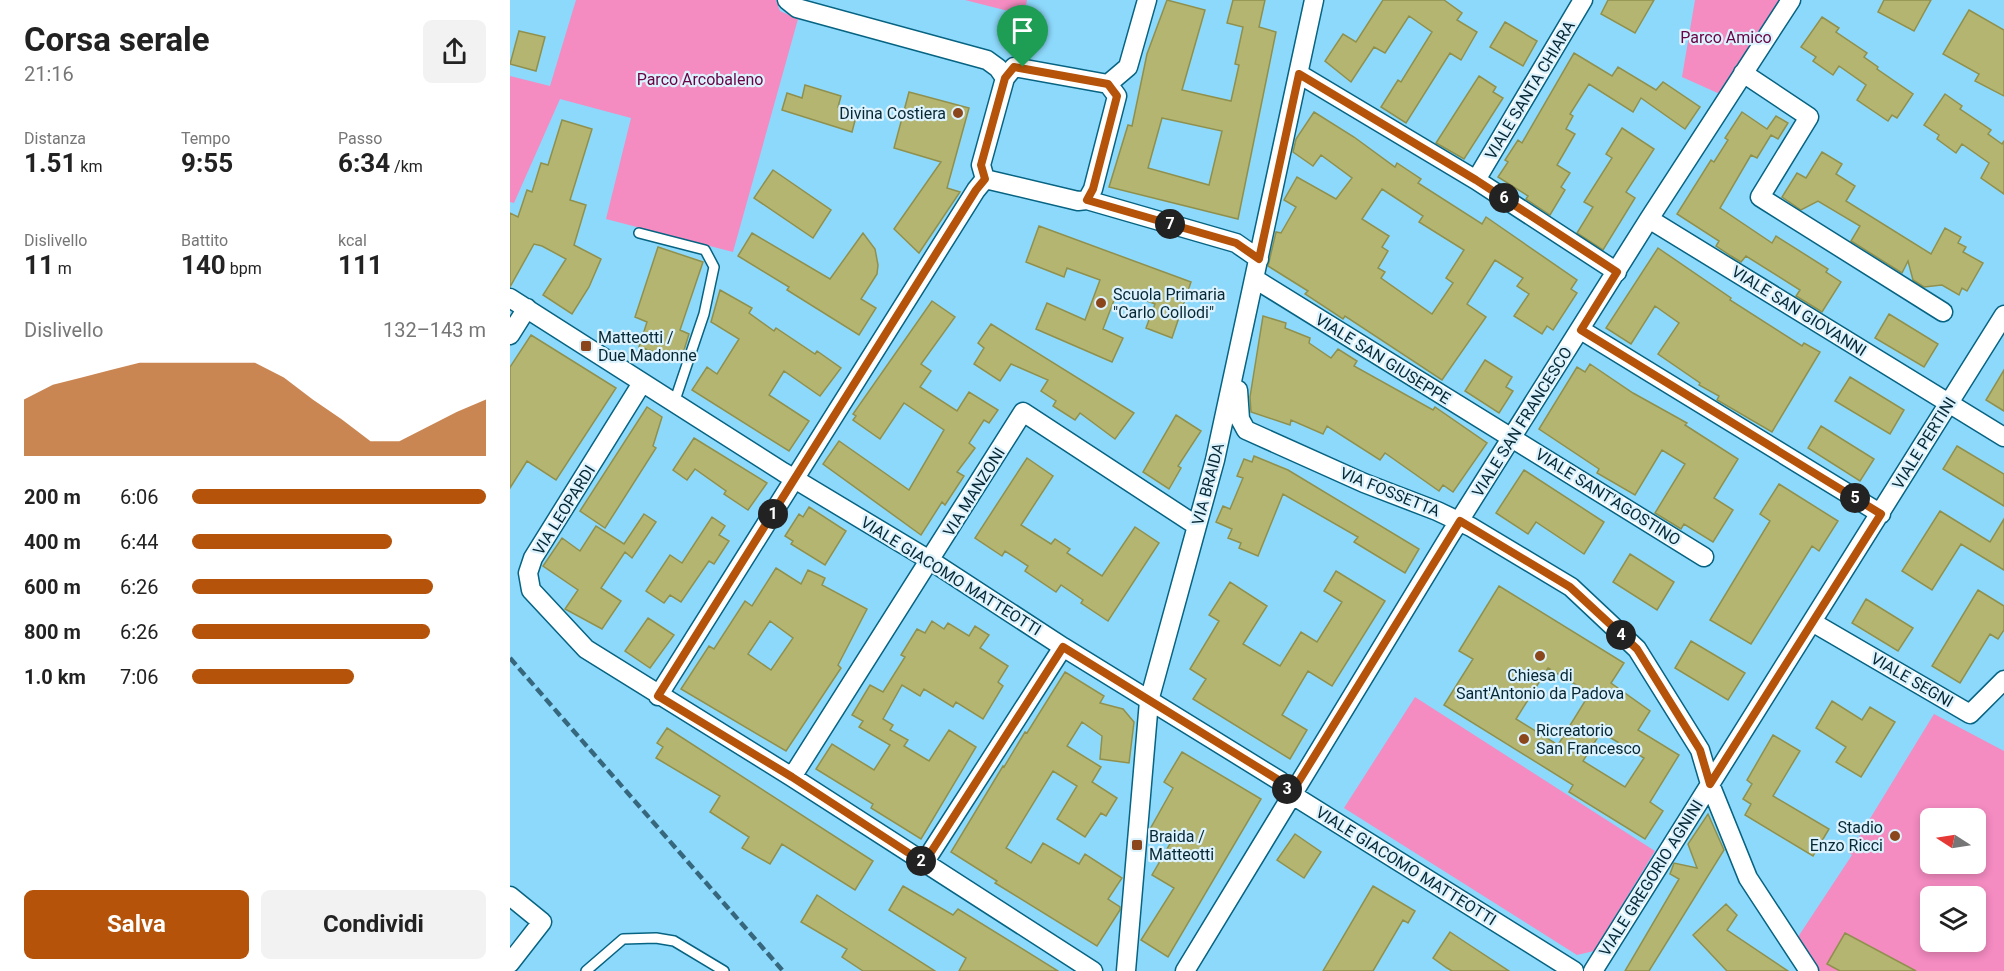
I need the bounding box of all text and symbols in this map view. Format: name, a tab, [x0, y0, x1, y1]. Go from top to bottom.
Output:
pin	[997, 5, 1048, 67]
icon: arrive	[1006, 14, 1039, 47]
street label: VIALE SANTA CHIARA	[1481, 17, 1579, 163]
text: Corsa serale	[24, 20, 210, 59]
button: share	[423, 20, 486, 83]
park label: Parco Amico	[1680, 28, 1772, 47]
text: 21:16	[24, 62, 74, 86]
park label: Parco Arcobaleno	[637, 70, 763, 89]
place label: Divina Costiera	[839, 104, 946, 123]
marker: Divina Costiera	[951, 106, 965, 120]
text: Distanza	[24, 129, 86, 148]
text: Tempo	[181, 129, 230, 148]
text: Passo	[338, 129, 382, 148]
text: 1.51	[24, 148, 76, 178]
text: 9:55	[181, 148, 233, 178]
text: 6:34	[338, 148, 390, 178]
text: km	[76, 157, 102, 176]
text: /km	[390, 157, 423, 176]
pin: 6	[1489, 183, 1519, 213]
text: 6	[1499, 188, 1509, 207]
pin: 7	[1155, 209, 1185, 239]
text: 7	[1165, 214, 1175, 233]
text: Dislivello	[24, 231, 87, 250]
text: Battito	[181, 231, 228, 250]
text: kcal	[338, 231, 367, 250]
text: 11	[24, 250, 54, 280]
text: 140	[181, 250, 226, 280]
text: 111	[338, 250, 383, 280]
text: m	[54, 259, 72, 278]
text: bpm	[226, 259, 262, 278]
street label: VIALE SAN GIOVANNI	[1728, 262, 1870, 360]
place label: Scuola Primaria "Carlo Collodi"	[1113, 285, 1226, 322]
marker: Scuola Primaria "Carlo Collodi"	[1094, 296, 1108, 310]
street label: VIALE SAN GIUSEPPE	[1312, 310, 1454, 408]
text: Dislivello	[24, 318, 103, 342]
text: 132–143 m	[383, 318, 486, 342]
place label: Matteotti / Due Madonne	[598, 328, 697, 365]
marker: Matteotti / Due Madonne	[579, 339, 593, 353]
street label: VIALE SAN FRANCESCO	[1468, 344, 1576, 500]
street label: VIALE PERTINI	[1888, 393, 1960, 493]
street label: VIA BRAIDA	[1188, 440, 1228, 527]
street label: VIA MANZONI	[939, 444, 1009, 540]
street label: VIALE SANT'AGOSTINO	[1532, 445, 1684, 549]
street label: VIA LEOPARDI	[529, 462, 599, 558]
street label: VIA FOSSETTA	[1337, 463, 1443, 521]
pin: 5	[1840, 483, 1870, 513]
text: 200 m	[24, 485, 81, 509]
text: 6:06	[120, 485, 159, 509]
text: 5	[1850, 488, 1860, 507]
pin: 1	[758, 499, 788, 529]
text: 1	[768, 504, 778, 523]
street label: VIALE GIACOMO MATTEOTTI	[857, 513, 1045, 639]
text: 400 m	[24, 530, 81, 554]
text: 6:44	[120, 530, 159, 554]
text: 600 m	[24, 575, 81, 599]
text: 6:26	[120, 575, 159, 599]
text: 800 m	[24, 620, 81, 644]
text: 6:26	[120, 620, 159, 644]
pin: 4	[1606, 620, 1636, 650]
text: 4	[1616, 625, 1626, 644]
marker: Chiesa di Sant'Antonio da Padova	[1533, 649, 1547, 663]
street label: VIALE SEGNI	[1867, 649, 1957, 711]
text: 1.0 km	[24, 665, 86, 689]
text: 7:06	[120, 665, 159, 689]
place label: Chiesa di Sant'Antonio da Padova	[1456, 666, 1624, 703]
place label: Ricreatorio San Francesco	[1536, 721, 1641, 758]
marker: Ricreatorio San Francesco	[1517, 732, 1531, 746]
pin: 3	[1272, 774, 1302, 804]
text: 3	[1282, 779, 1292, 798]
street label: VIALE GREGORIO AGNINI	[1595, 796, 1707, 960]
street label: VIALE GIACOMO MATTEOTTI	[1312, 803, 1500, 929]
north arrow	[1920, 808, 1986, 874]
map controls	[1920, 808, 1986, 952]
place label: Stadio Enzo Ricci	[1810, 818, 1883, 855]
place label: Braida / Matteotti	[1149, 827, 1214, 864]
marker: Stadio Enzo Ricci	[1888, 829, 1902, 843]
marker: Braida / Matteotti	[1130, 838, 1144, 852]
pin: 2	[906, 846, 936, 876]
text: 2	[916, 851, 926, 870]
button: layers	[1920, 886, 1986, 952]
button: Salva	[24, 890, 249, 959]
button: Condividi	[261, 890, 486, 959]

